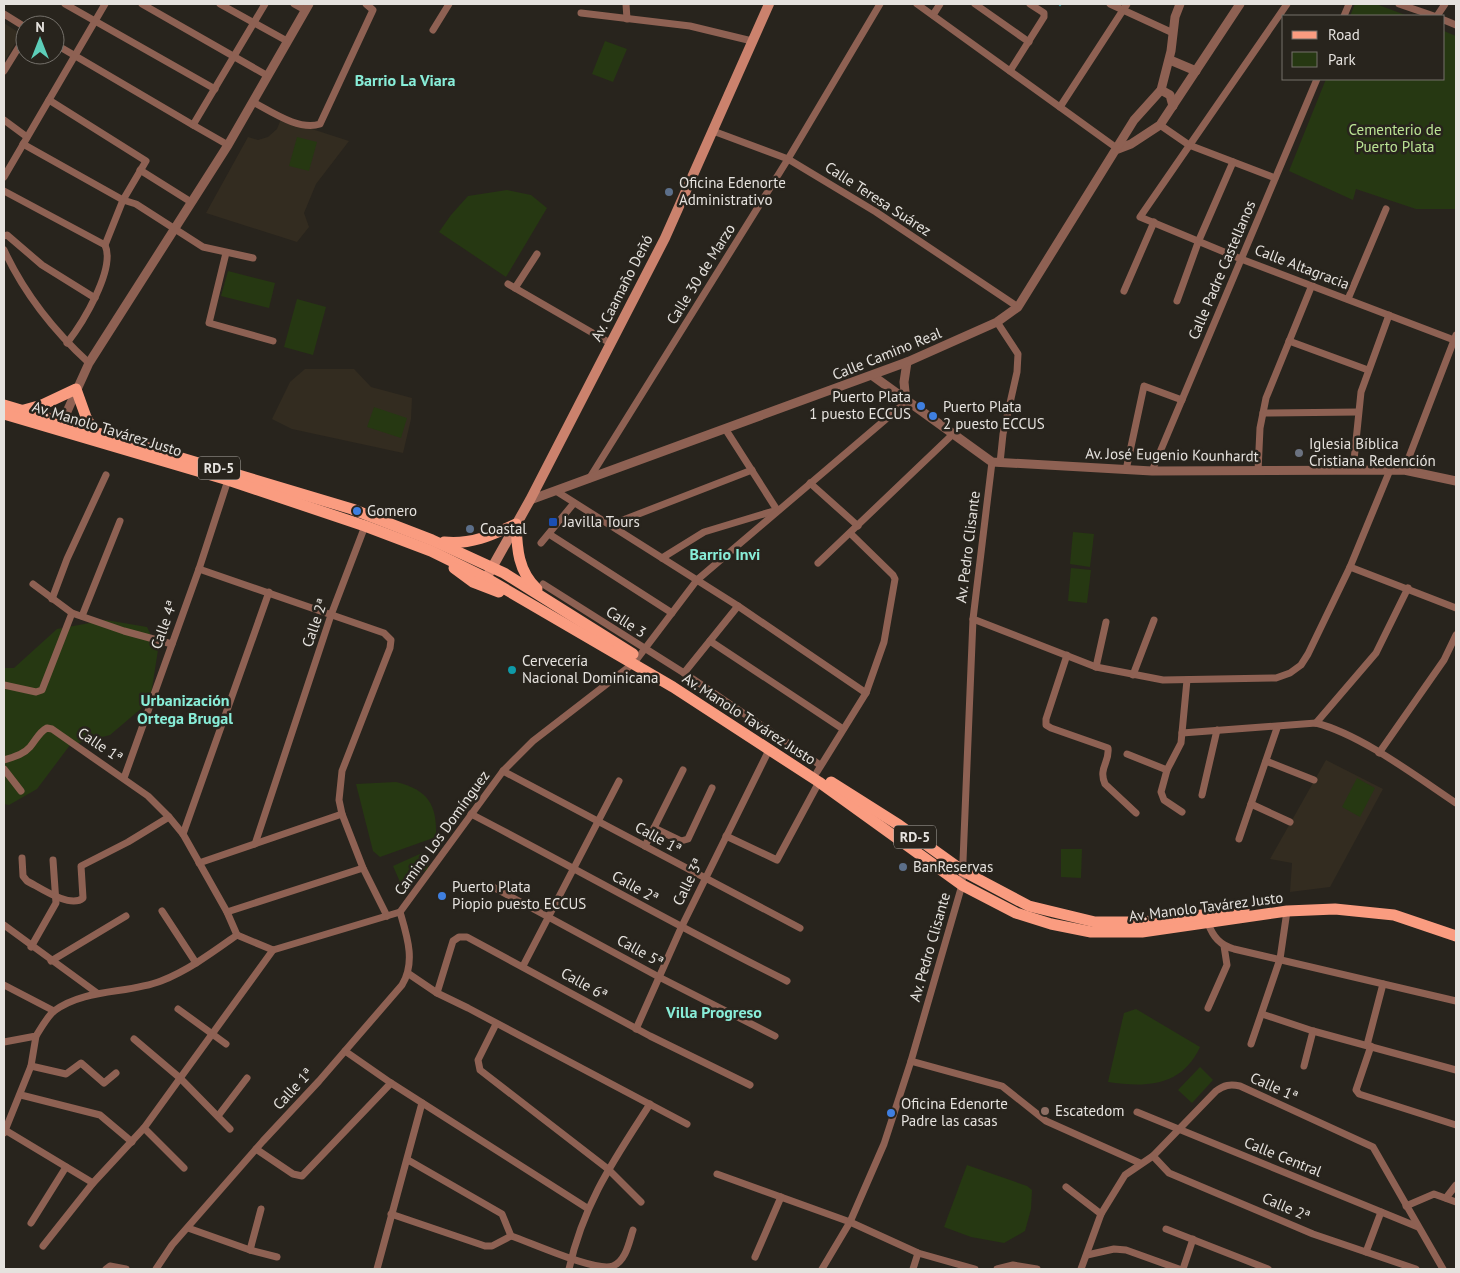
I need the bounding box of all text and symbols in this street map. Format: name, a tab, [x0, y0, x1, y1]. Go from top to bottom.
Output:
north arrow	[15, 15, 65, 65]
legend	[1282, 15, 1445, 80]
text: N	[35, 18, 45, 36]
text: Road	[1328, 25, 1360, 44]
text: Park	[1328, 50, 1356, 69]
district label: Barrio La Viara	[355, 70, 455, 90]
park label: Cementerio de Puerto Plata	[1348, 120, 1442, 156]
street label: Calle Teresa Suárez	[822, 157, 935, 240]
place label: Oficina Edenorte Administrativo	[679, 173, 786, 209]
marker: Oficina Edenorte Administrativo	[663, 186, 675, 198]
street label: Calle Padre Castellanos	[1184, 197, 1260, 342]
street label: Calle 30 de Marzo	[662, 220, 739, 328]
street label: Av. Caamaño Deñó	[586, 231, 657, 344]
street label: Calle Altagracia	[1252, 240, 1352, 293]
street label: Calle Camino Real	[829, 323, 945, 384]
place label: Puerto Plata 1 puesto ECCUS	[809, 387, 911, 423]
street label: Av. Manolo Tavárez Justo	[30, 397, 184, 460]
place label: Puerto Plata 2 puesto ECCUS	[943, 397, 1045, 433]
marker: Puerto Plata 1 puesto ECCUS	[915, 400, 927, 412]
marker: Puerto Plata 2 puesto ECCUS	[927, 410, 939, 422]
place label: Iglesia Bíblica Cristiana Redención	[1309, 434, 1436, 470]
street label: Av. José Eugenio Kounhardt	[1085, 443, 1259, 466]
marker: Iglesia Bíblica Cristiana Redención	[1293, 447, 1305, 459]
road number: RD-5	[198, 456, 240, 479]
street label: Av. Pedro Clisante	[951, 490, 984, 604]
place label: Gomero	[367, 501, 417, 520]
marker: Gomero	[351, 505, 363, 517]
place label: Javilla Tours	[562, 512, 640, 531]
marker: Javilla Tours	[547, 516, 559, 528]
place label: Coastal	[480, 519, 527, 538]
marker: Coastal	[464, 523, 476, 535]
district label: Barrio Invi	[690, 544, 760, 564]
street label: Calle 2ª	[297, 596, 332, 650]
street label: Calle 4ª	[146, 598, 181, 652]
street label: Calle 3	[603, 602, 650, 642]
place label: Cervecería Nacional Dominicana	[522, 651, 659, 687]
marker: Cervecería Nacional Dominicana	[506, 664, 518, 676]
street label: Av. Manolo Tavárez Justo	[679, 668, 820, 769]
district label: Urbanización Ortega Brugal	[137, 690, 233, 728]
street label: Calle 1ª	[74, 723, 127, 767]
street label: Camino Los Domínguez	[390, 766, 493, 899]
street label: Calle 1ª	[632, 817, 685, 858]
road number: RD-5	[894, 826, 936, 849]
street label: Calle 3ª	[668, 855, 707, 908]
place label: BanReservas	[913, 857, 993, 876]
marker: BanReservas	[897, 861, 909, 873]
street label: Calle 2ª	[609, 866, 662, 907]
place label: Puerto Plata Piopio puesto ECCUS	[452, 877, 586, 913]
street label: Av. Manolo Tavárez Justo	[1128, 888, 1284, 925]
marker: Puerto Plata Piopio puesto ECCUS	[436, 890, 448, 902]
street label: Av. Pedro Clisante	[905, 890, 954, 1004]
street label: Calle 5ª	[614, 930, 667, 971]
street label: Calle 6ª	[558, 963, 611, 1004]
district label: Villa Progreso	[665, 1002, 762, 1022]
street label: Calle 1ª	[269, 1064, 317, 1113]
street label: Calle 1ª	[1247, 1068, 1301, 1105]
place label: Oficina Edenorte Padre las casas	[901, 1094, 1008, 1130]
place label: Escatedom	[1055, 1101, 1124, 1120]
marker: Escatedom	[1039, 1105, 1051, 1117]
marker: Oficina Edenorte Padre las casas	[885, 1107, 897, 1119]
street label: Calle Central	[1242, 1132, 1325, 1181]
street label: Calle 2ª	[1259, 1188, 1313, 1225]

